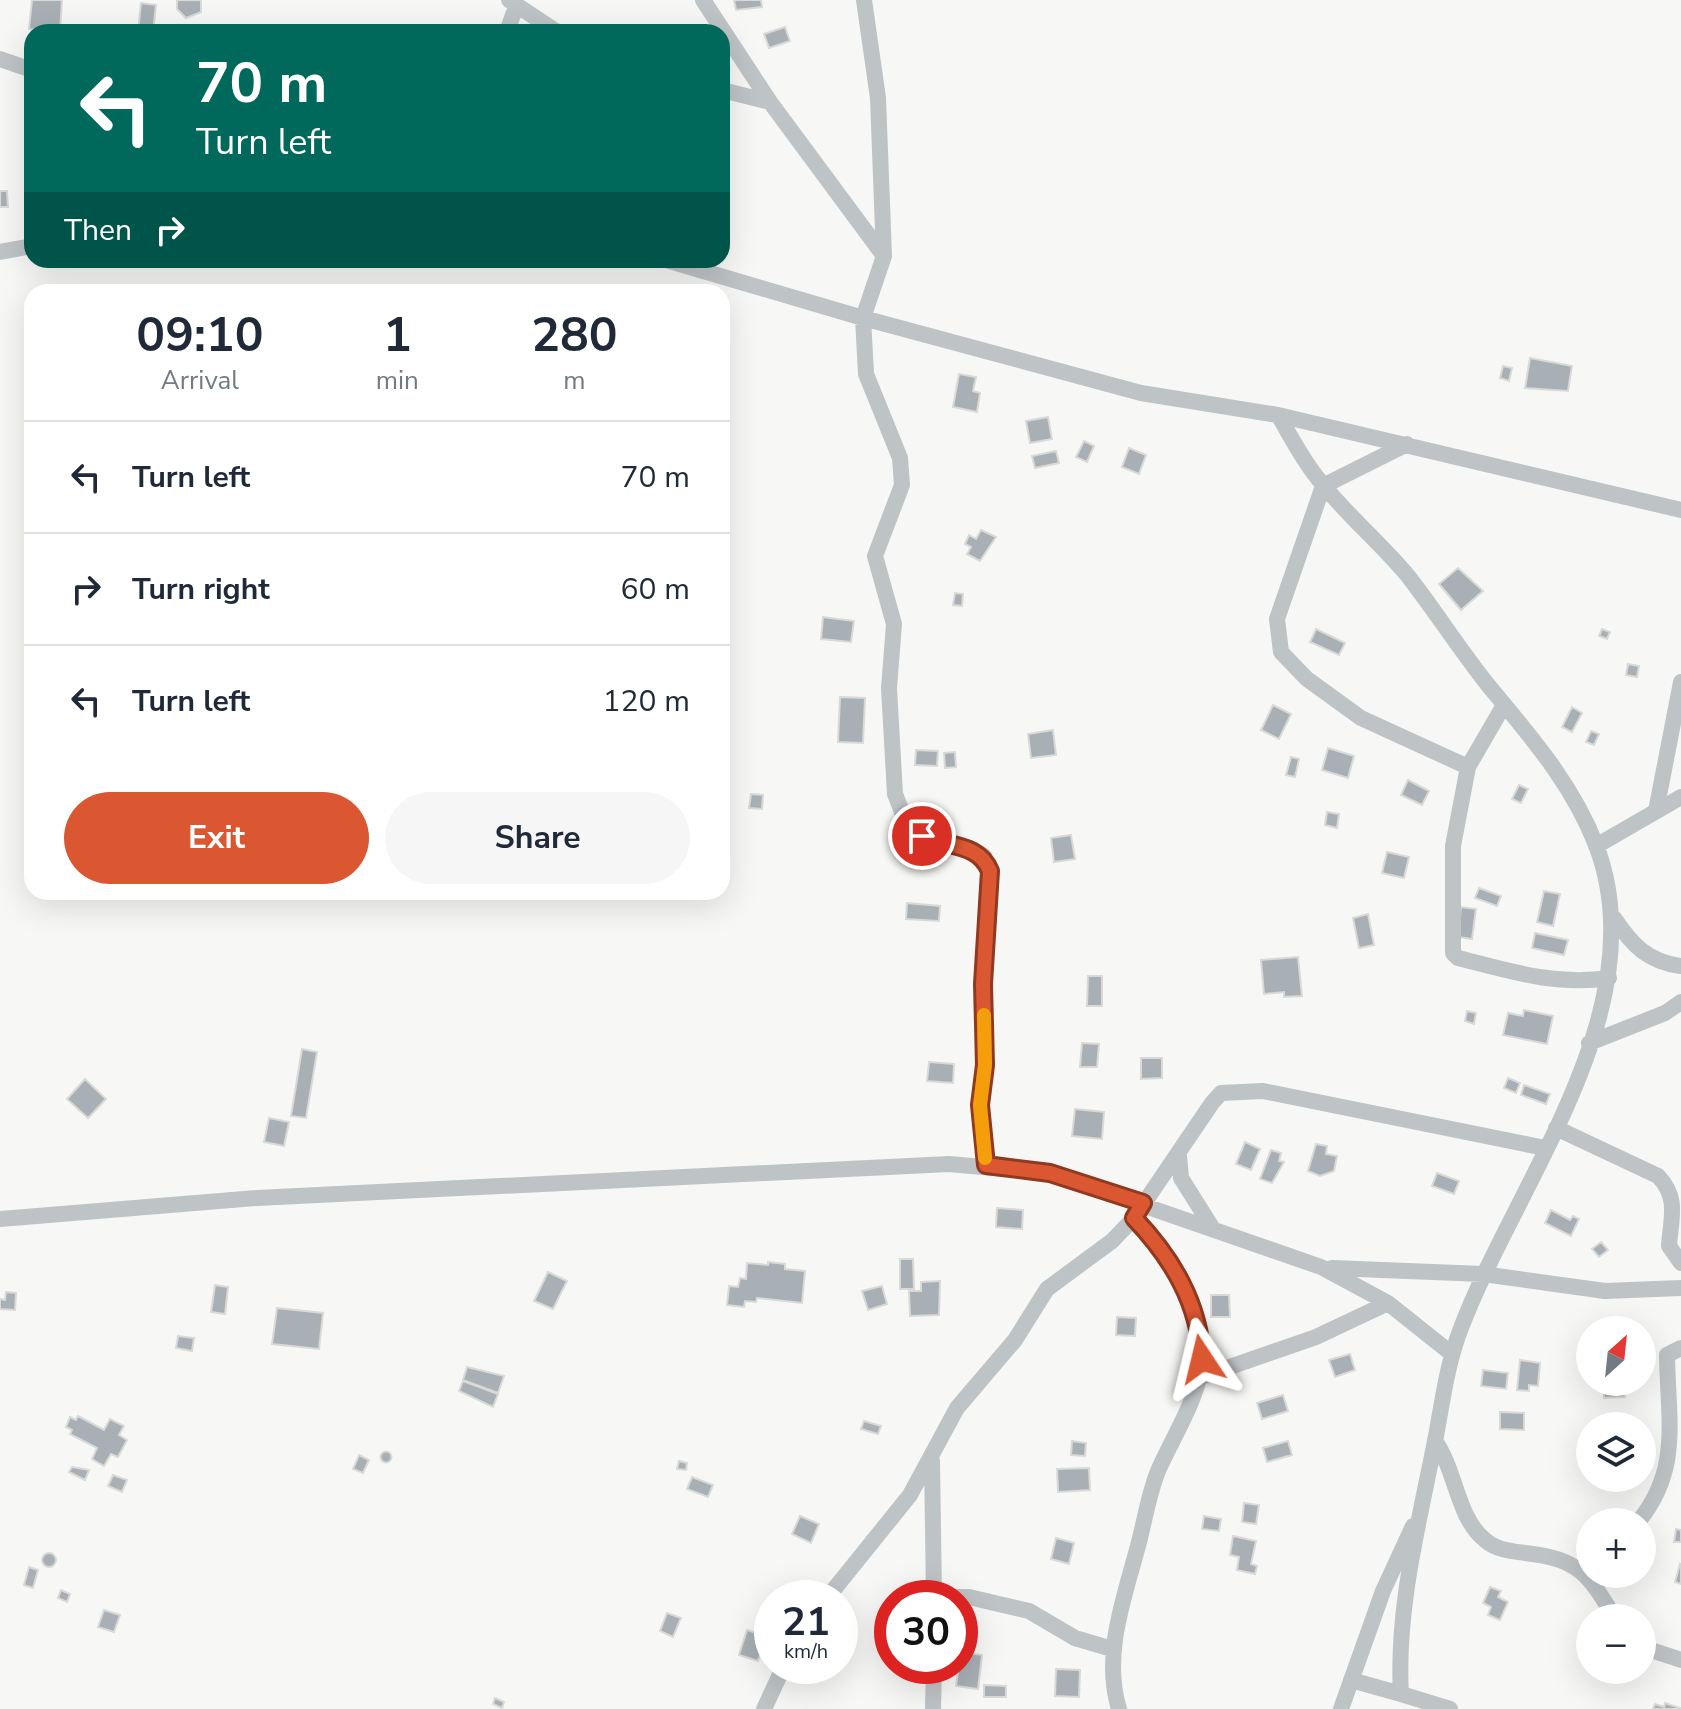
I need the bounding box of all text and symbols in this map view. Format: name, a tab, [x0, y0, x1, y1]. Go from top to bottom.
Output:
text: 70 m	[196, 45, 327, 122]
icon: left	[64, 56, 168, 160]
text: Turn left	[196, 118, 331, 167]
icon: right	[148, 208, 192, 252]
text: Then	[64, 210, 132, 251]
text: 09:10	[136, 302, 263, 368]
text: 1	[383, 302, 412, 368]
text: 280	[531, 302, 618, 368]
text: Arrival	[161, 363, 239, 398]
text: min	[376, 363, 419, 398]
text: m	[563, 363, 586, 398]
icon: left	[64, 455, 108, 499]
text: Turn left	[132, 457, 250, 498]
text: 70 m	[621, 457, 690, 498]
icon: right	[64, 567, 108, 611]
text: Turn right	[132, 569, 270, 610]
text: 60 m	[621, 569, 690, 610]
icon: left	[64, 679, 108, 723]
text: Turn left	[132, 681, 250, 722]
text: 120 m	[603, 681, 690, 722]
button: Exit	[64, 792, 369, 884]
button: Share	[385, 792, 690, 884]
pin	[888, 802, 956, 870]
icon: arrive	[900, 814, 944, 858]
north arrow	[1576, 1316, 1656, 1396]
map controls	[1576, 1316, 1656, 1684]
position arrow	[1160, 1317, 1244, 1401]
button: layers	[1576, 1412, 1656, 1492]
button: +	[1576, 1508, 1656, 1588]
speed limit sign: 30	[874, 1580, 978, 1684]
text: 21	[782, 1595, 830, 1649]
button: −	[1576, 1604, 1656, 1684]
text: km/h	[784, 1638, 828, 1665]

